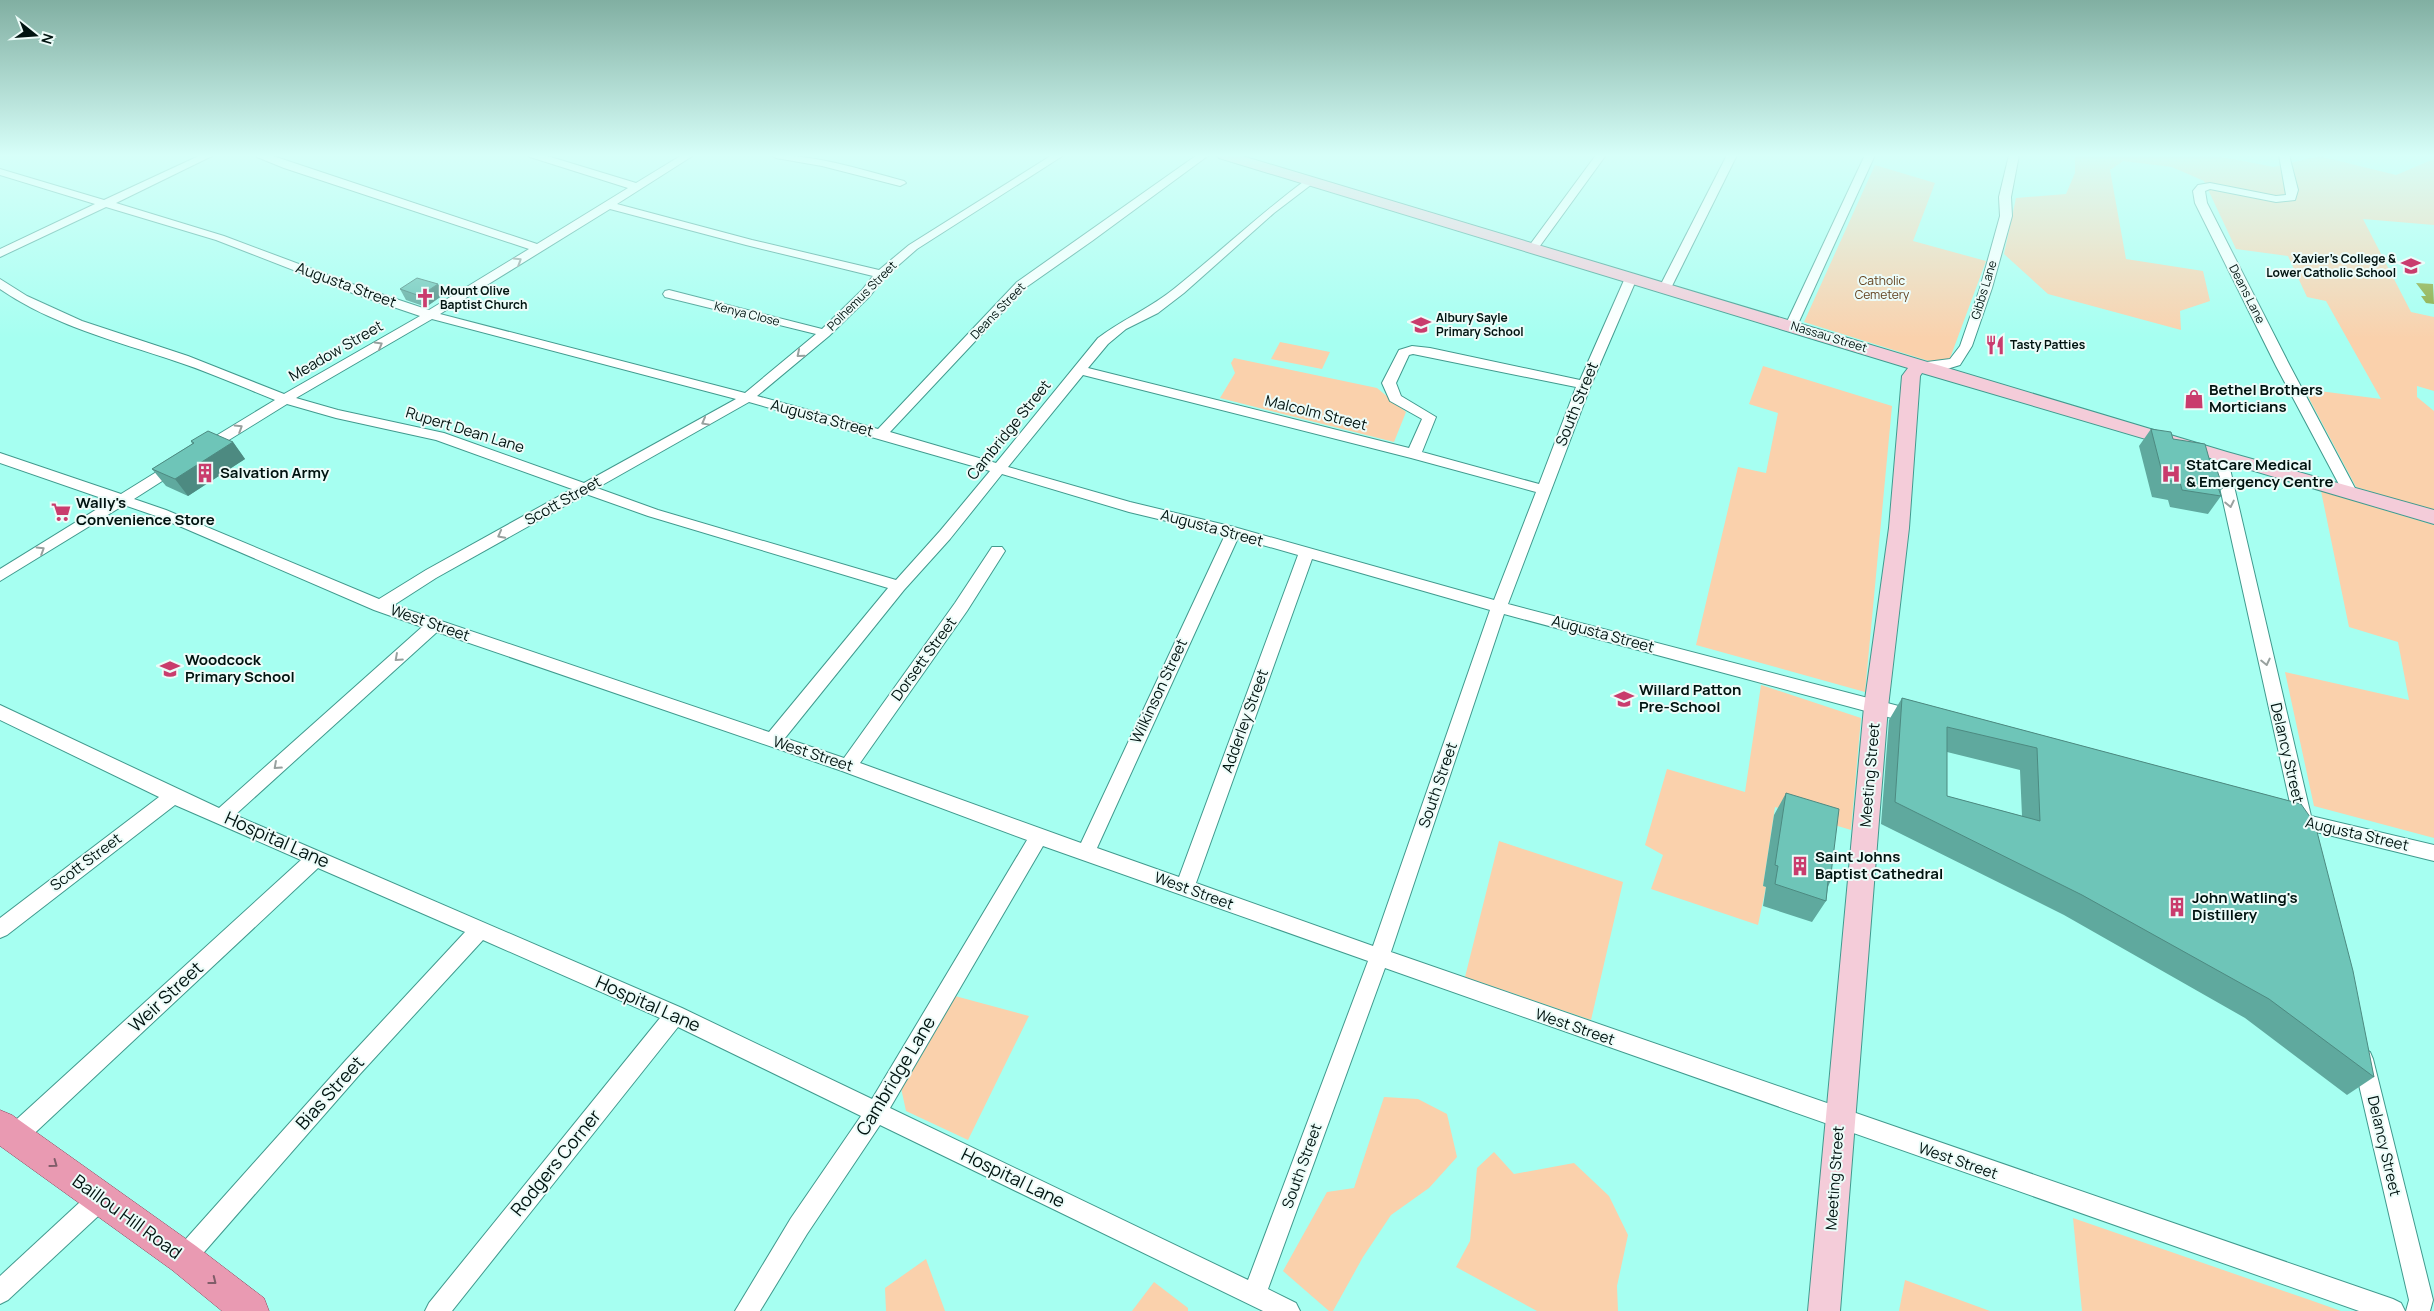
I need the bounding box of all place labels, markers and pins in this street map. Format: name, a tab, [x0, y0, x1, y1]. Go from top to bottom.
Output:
place label: Xavier's College & Lower Catholic School	[2266, 250, 2396, 281]
school or university icon: Xavier's College & Lower Catholic School	[2400, 255, 2422, 277]
place label: Mount Olive Baptist Church	[440, 282, 528, 313]
church icon: Mount Olive Baptist Church	[414, 287, 436, 309]
place label: Albury Sayle Primary School	[1436, 309, 1524, 340]
school or university icon: Albury Sayle Primary School	[1410, 314, 1432, 336]
restaurant icon: Tasty Patties	[1984, 334, 2006, 356]
place label: Tasty Patties	[2010, 336, 2086, 353]
place label: Bethel Brothers Morticians	[2209, 379, 2323, 417]
shop icon: Bethel Brothers Morticians	[2183, 388, 2205, 410]
place label: StatCare Medical & Emergency Centre	[2186, 454, 2334, 492]
building icon: Salvation Army	[194, 462, 216, 484]
place label: Salvation Army	[220, 462, 330, 483]
hospital icon: StatCare Medical & Emergency Centre	[2160, 463, 2182, 485]
place label: Wally's Convenience Store	[76, 492, 215, 530]
supermarket icon: Wally's Convenience Store	[50, 501, 72, 523]
place label: Woodcock Primary School	[185, 649, 295, 687]
school or university icon: Woodcock Primary School	[159, 658, 181, 680]
place label: Willard Patton Pre-School	[1639, 679, 1741, 717]
school or university icon: Willard Patton Pre-School	[1613, 688, 1635, 710]
place label: Saint Johns Baptist Cathedral	[1815, 846, 1943, 884]
building icon: Saint Johns Baptist Cathedral	[1789, 855, 1811, 877]
place label: John Watling's Distillery	[2192, 887, 2298, 925]
building icon: John Watling's Distillery	[2166, 896, 2188, 918]

